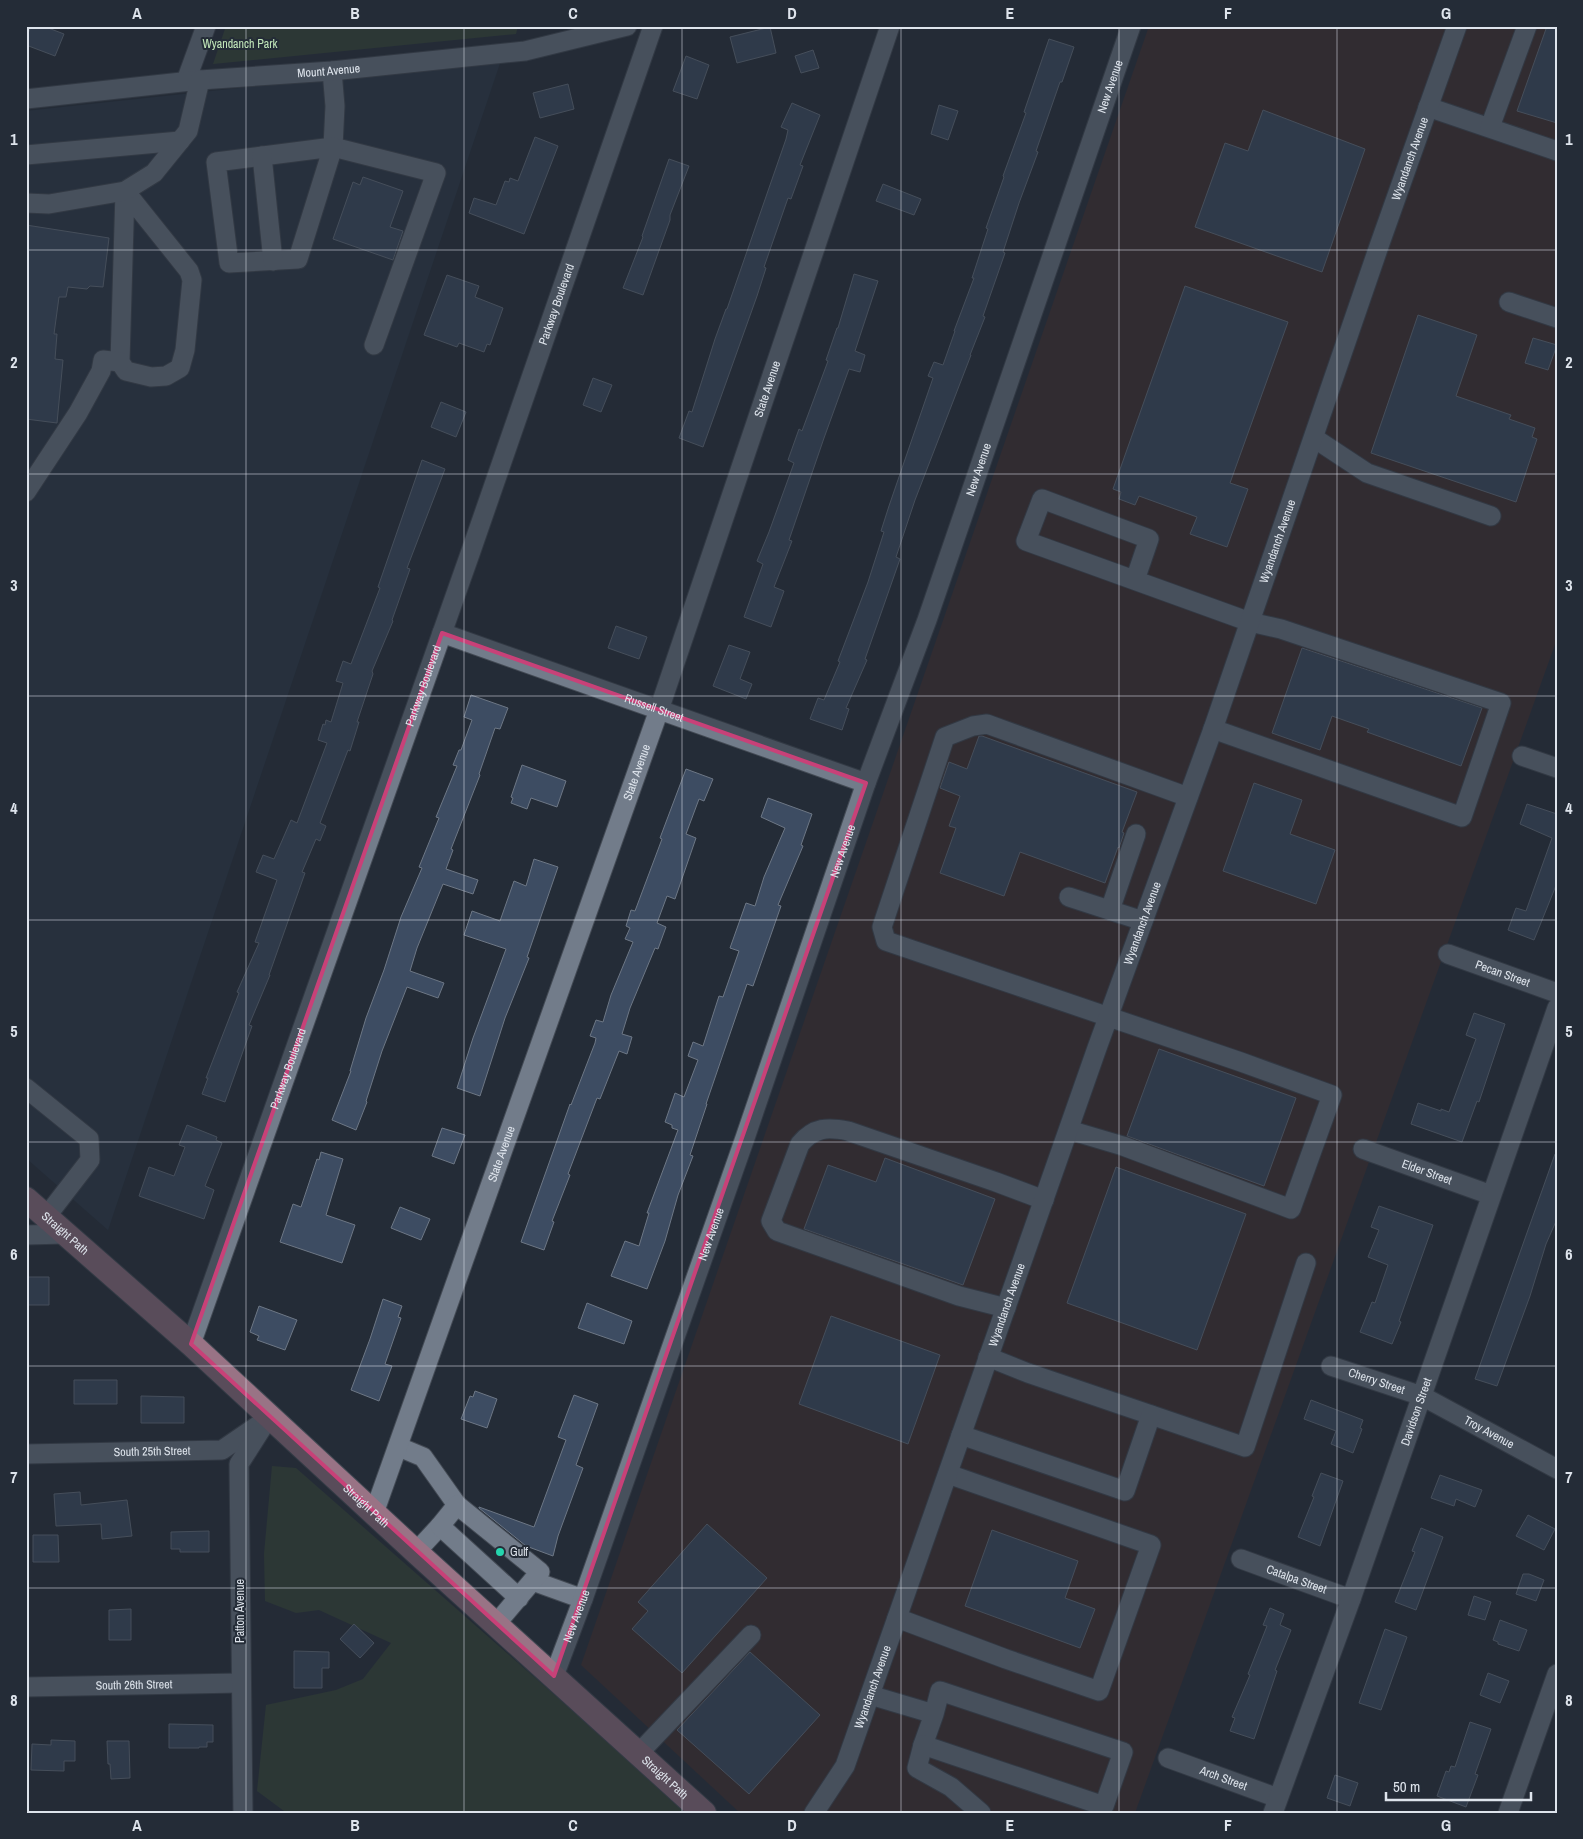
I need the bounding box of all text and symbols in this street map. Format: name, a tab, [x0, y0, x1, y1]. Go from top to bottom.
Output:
text: A	[132, 2, 142, 24]
text: B	[350, 2, 360, 24]
text: C	[568, 2, 578, 24]
text: D	[787, 2, 797, 24]
text: E	[1006, 2, 1015, 24]
text: F	[1224, 2, 1232, 24]
text: G	[1441, 2, 1451, 24]
park label: Wyandanch Park	[203, 36, 277, 52]
street label: New Avenue	[1094, 58, 1127, 115]
street label: Mount Avenue	[297, 60, 361, 81]
street label: Wyandanch Avenue	[1388, 115, 1432, 203]
text: 1	[10, 128, 18, 150]
text: 1	[1565, 128, 1573, 150]
street label: Parkway Boulevard	[535, 262, 578, 347]
text: 2	[10, 351, 18, 373]
text: 2	[1565, 351, 1573, 373]
street label: State Avenue	[751, 359, 784, 419]
street label: New Avenue	[962, 441, 995, 498]
street label: Wyandanch Avenue	[1256, 498, 1299, 585]
text: 3	[10, 574, 18, 596]
text: 3	[1565, 574, 1573, 596]
street label: Parkway Boulevard	[402, 643, 445, 729]
street label: Russell Street	[623, 690, 686, 726]
street label: State Avenue	[620, 742, 654, 803]
text: 4	[10, 797, 18, 819]
text: 4	[1565, 797, 1573, 819]
street label: New Avenue	[826, 822, 859, 880]
street label: Wyandanch Avenue	[1120, 879, 1165, 967]
street label: Pecan Street	[1473, 956, 1532, 991]
text: 5	[10, 1020, 18, 1042]
text: 5	[1565, 1020, 1573, 1042]
street label: Parkway Boulevard	[267, 1026, 310, 1111]
street label: State Avenue	[484, 1124, 519, 1184]
street label: Elder Street	[1400, 1156, 1454, 1188]
street label: New Avenue	[695, 1205, 728, 1263]
street label: Straight Path	[38, 1208, 92, 1258]
text: 6	[10, 1243, 18, 1265]
text: 6	[1565, 1243, 1573, 1265]
street label: Wyandanch Avenue	[985, 1261, 1029, 1349]
street label: Cherry Street	[1346, 1364, 1407, 1398]
street label: Davidson Street	[1397, 1376, 1436, 1448]
street label: Troy Avenue	[1461, 1412, 1517, 1452]
street label: South 25th Street	[113, 1443, 191, 1460]
text: 7	[10, 1466, 18, 1488]
text: 7	[1565, 1466, 1573, 1488]
street label: Straight Path	[339, 1480, 393, 1531]
place label: Gulf	[510, 1544, 528, 1560]
marker: Gulf	[494, 1546, 506, 1558]
street label: Catalpa Street	[1264, 1561, 1329, 1598]
street label: Patton Avenue	[232, 1579, 248, 1643]
street label: New Avenue	[559, 1588, 594, 1645]
street label: Wyandanch Avenue	[851, 1643, 895, 1731]
street label: South 26th Street	[95, 1676, 173, 1694]
text: 8	[10, 1689, 18, 1711]
text: 8	[1565, 1689, 1573, 1711]
street label: Straight Path	[638, 1752, 692, 1803]
street label: Arch Street	[1197, 1762, 1250, 1794]
scale bar	[1386, 1769, 1530, 1801]
text: 50 m	[1393, 1776, 1420, 1797]
text: A	[132, 1814, 142, 1836]
text: B	[350, 1814, 360, 1836]
text: C	[568, 1814, 578, 1836]
text: D	[787, 1814, 797, 1836]
text: E	[1006, 1814, 1015, 1836]
text: F	[1224, 1814, 1232, 1836]
text: G	[1441, 1814, 1451, 1836]

